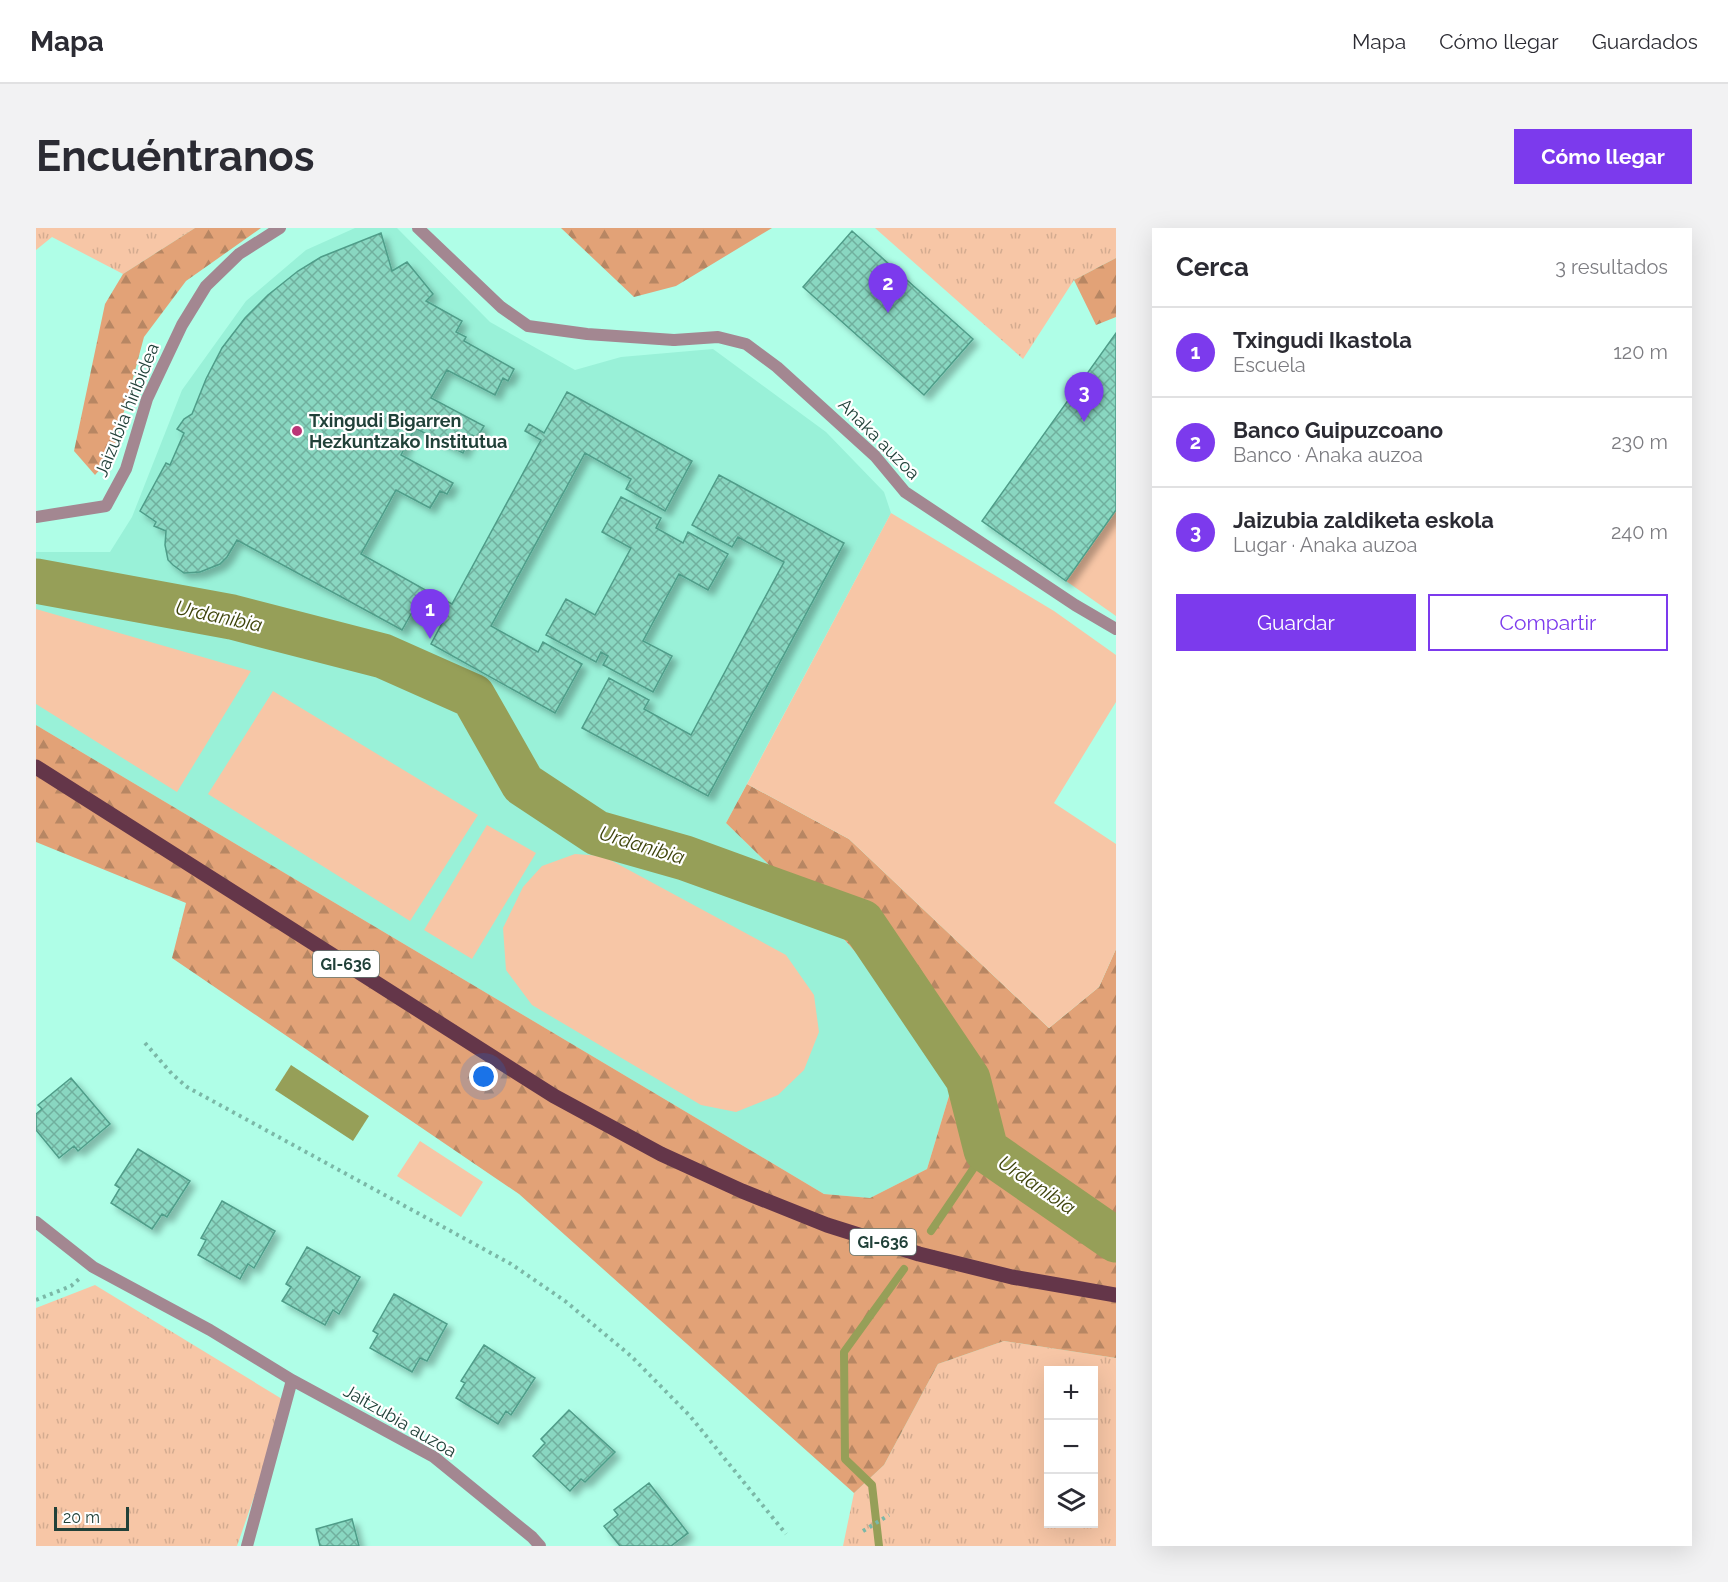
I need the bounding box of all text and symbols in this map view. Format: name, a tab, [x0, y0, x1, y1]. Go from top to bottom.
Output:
text: Mapa	[30, 25, 104, 58]
text: Mapa	[1352, 29, 1406, 54]
text: Cómo llegar	[1439, 29, 1559, 54]
text: Guardados	[1592, 29, 1698, 54]
button: Cómo llegar	[1514, 129, 1692, 184]
text: Encuéntranos	[36, 132, 315, 181]
text: Cerca	[1176, 252, 1249, 282]
text: 3 resultados	[1555, 255, 1668, 279]
pin: 2	[868, 264, 908, 313]
text: Txingudi Ikastola	[1233, 327, 1412, 353]
street label: Jaizubia hiribidea	[90, 340, 163, 480]
text: 1	[1191, 340, 1200, 364]
text: 120 m	[1613, 340, 1668, 364]
text: Escuela	[1233, 353, 1306, 377]
pin: 3	[1064, 372, 1104, 422]
street label: Anaka auzoa	[834, 394, 924, 484]
place label: Txingudi Bigarren Hezkuntzako Institutua	[309, 410, 507, 452]
text: Banco Guipuzcoano	[1233, 417, 1443, 443]
marker: Txingudi Bigarren Hezkuntzako Institutua	[290, 424, 304, 438]
text: 2	[1190, 430, 1201, 454]
text: 230 m	[1611, 430, 1668, 454]
text: Banco · Anaka auzoa	[1233, 443, 1423, 467]
text: Jaizubia zaldiketa eskola	[1233, 507, 1494, 533]
text: 3	[1190, 520, 1201, 544]
text: 240 m	[1611, 520, 1668, 544]
text: Lugar · Anaka auzoa	[1233, 533, 1418, 557]
pin: 1	[410, 590, 450, 639]
button: Guardar	[1176, 594, 1416, 651]
button: Compartir	[1428, 594, 1668, 651]
water label: Urdanibia	[173, 595, 265, 637]
water label: Urdanibia	[596, 821, 688, 869]
road number: GI-636	[313, 951, 379, 977]
your location	[469, 1062, 498, 1091]
water label: Urdanibia	[994, 1150, 1080, 1220]
road number: GI-636	[850, 1229, 916, 1255]
map controls	[1044, 1366, 1098, 1528]
button: +	[1044, 1366, 1098, 1420]
street label: Jaitzubia auzoa	[340, 1380, 460, 1461]
button: −	[1044, 1420, 1098, 1474]
button: layers	[1044, 1474, 1098, 1528]
scale bar	[54, 1504, 129, 1532]
text: 20 m	[63, 1508, 100, 1527]

